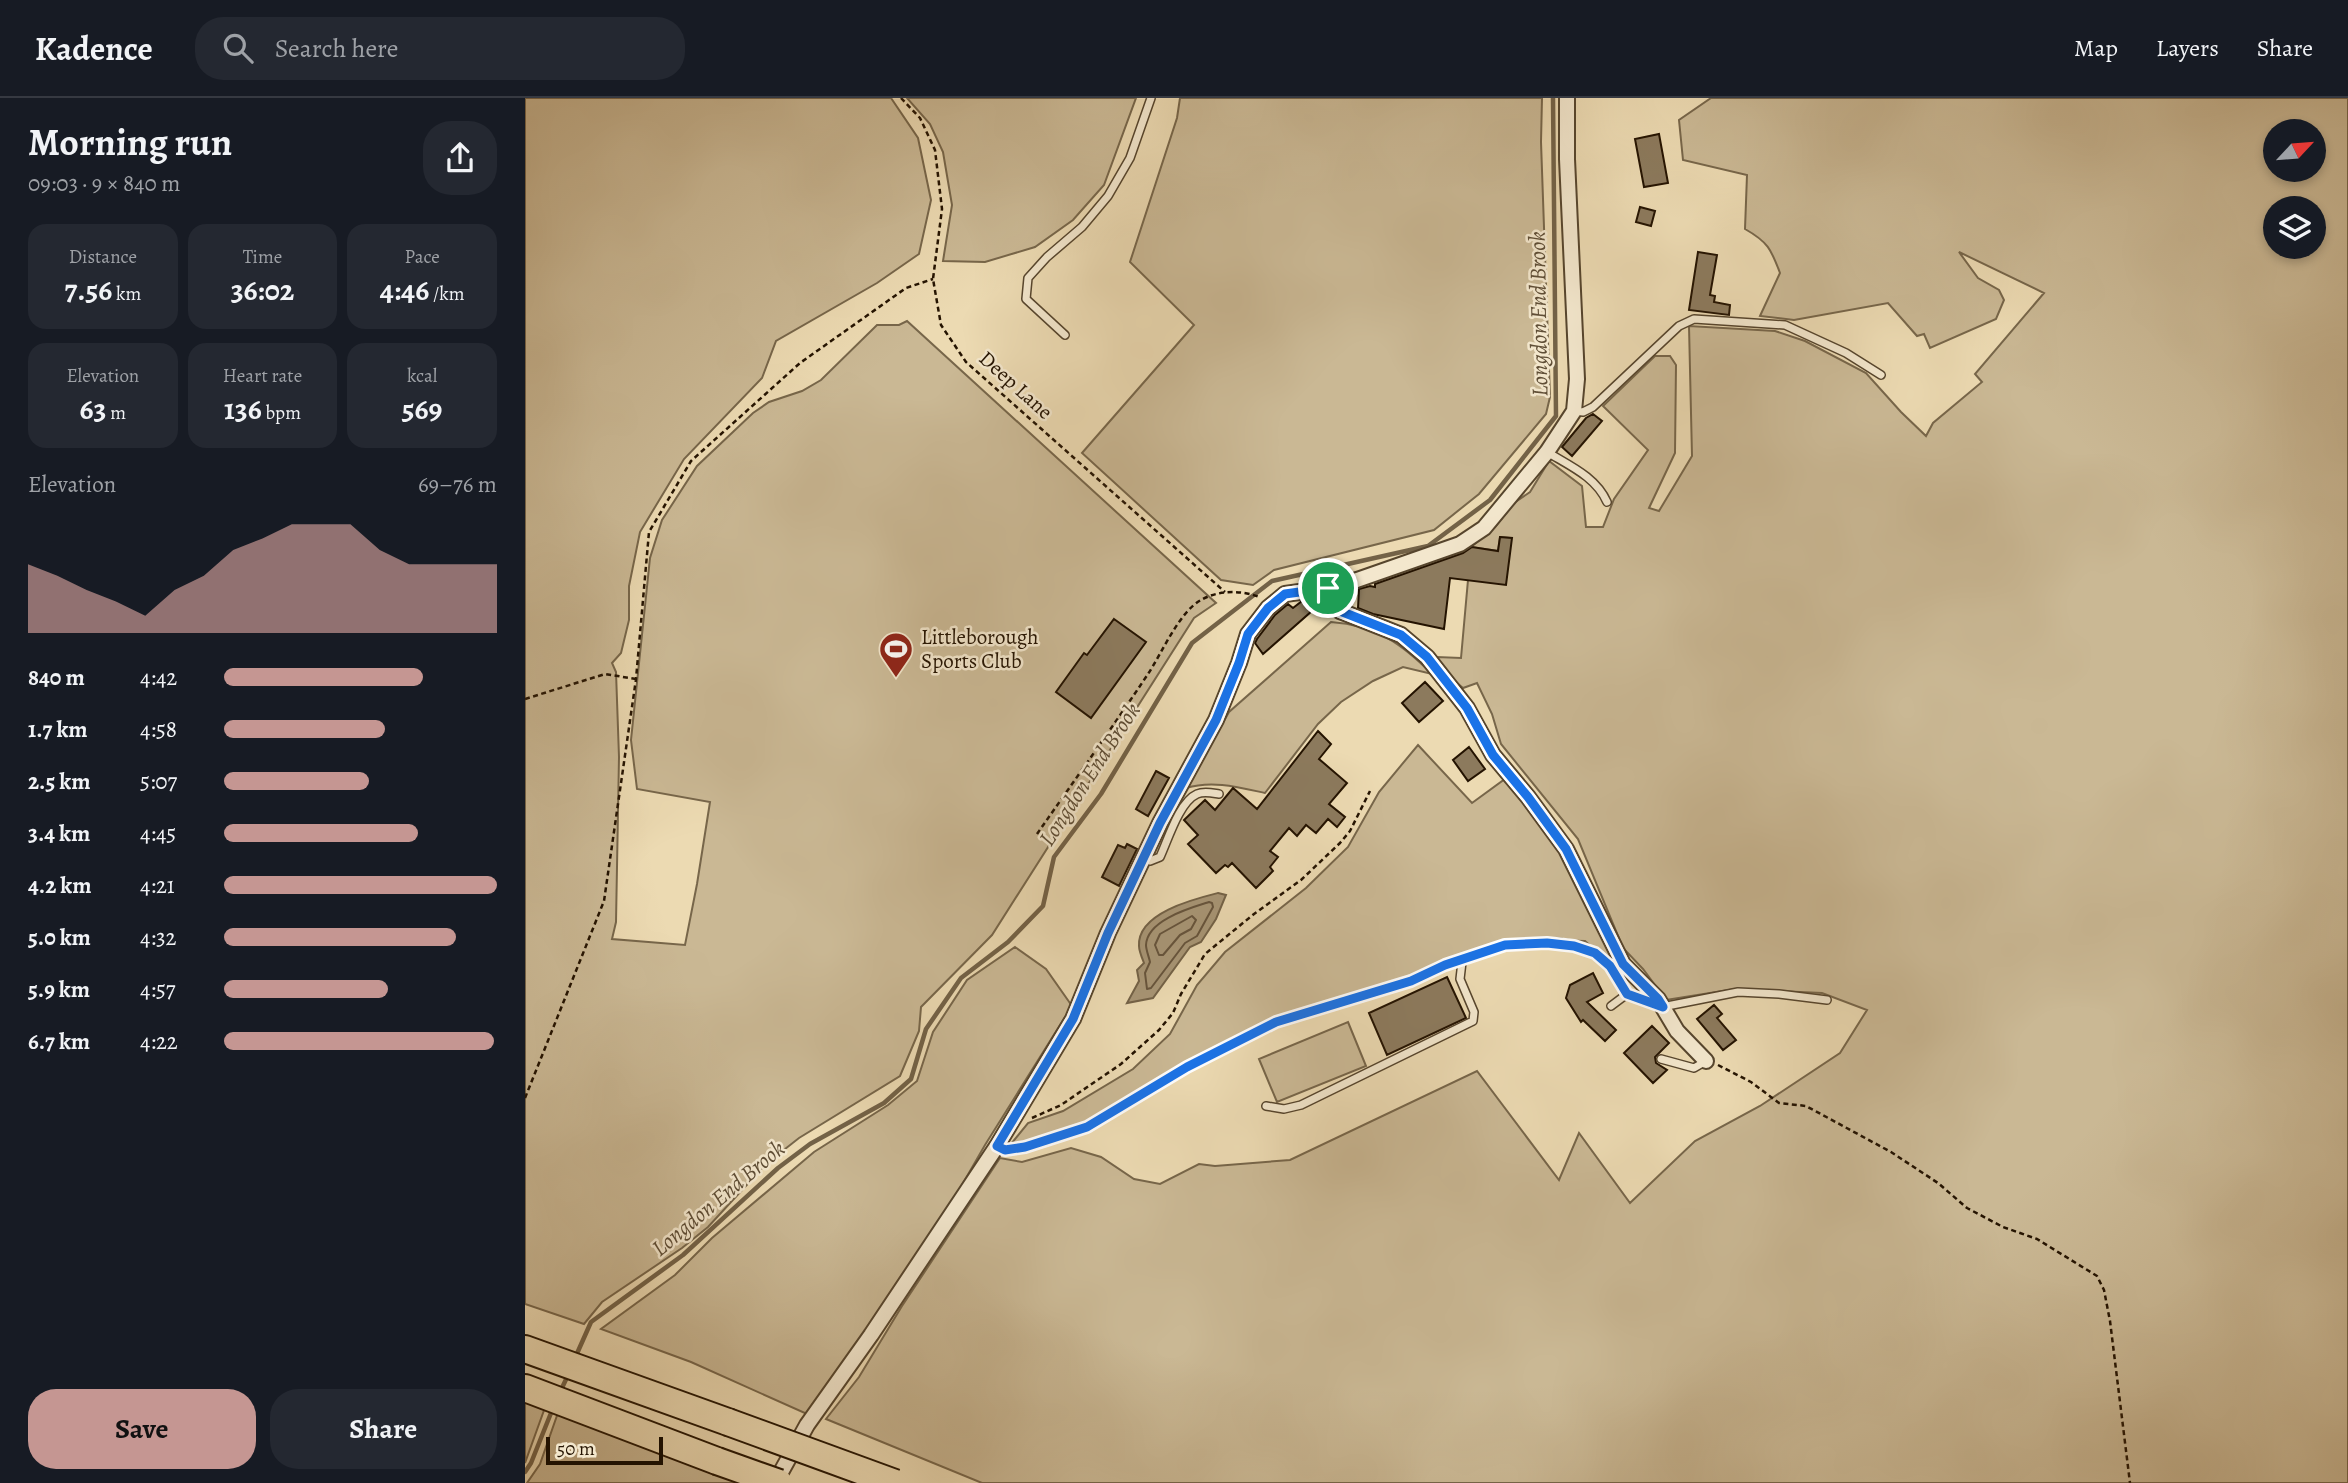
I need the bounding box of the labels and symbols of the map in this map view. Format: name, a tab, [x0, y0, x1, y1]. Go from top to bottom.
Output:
north arrow	[2263, 119, 2326, 182]
water label: Longdon End Brook	[1522, 231, 1555, 397]
street label: Deep Lane	[973, 344, 1059, 426]
pin	[1298, 558, 1358, 618]
place label: Littleborough Sports Club	[921, 623, 1038, 675]
sports icon: Littleborough Sports Club	[877, 630, 915, 679]
water label: Longdon End Brook	[1031, 697, 1147, 852]
water label: Longdon End Brook	[645, 1133, 792, 1263]
scale bar	[546, 1434, 663, 1466]

